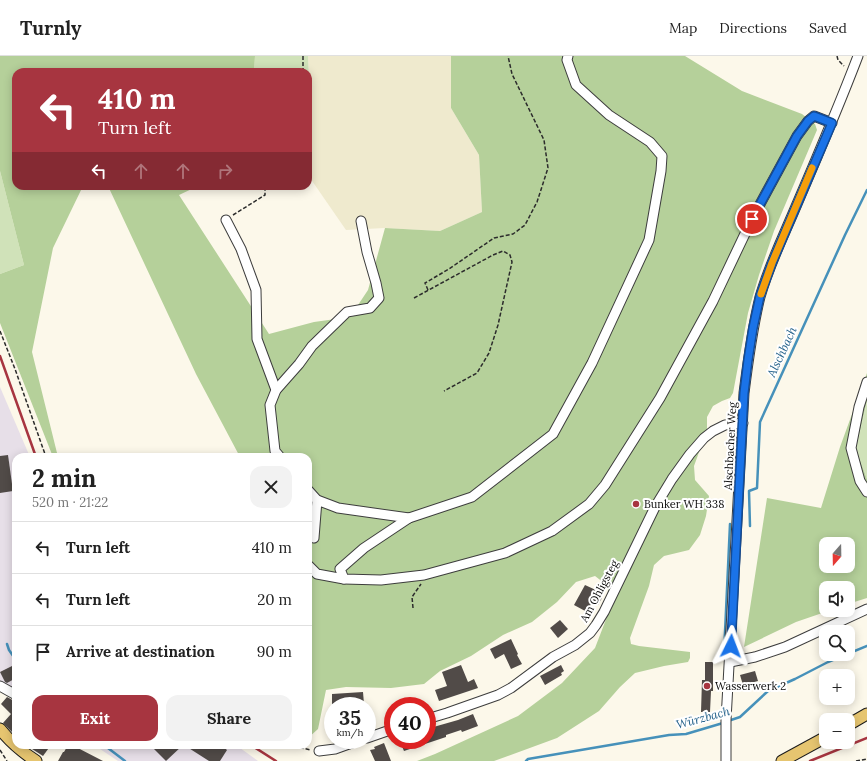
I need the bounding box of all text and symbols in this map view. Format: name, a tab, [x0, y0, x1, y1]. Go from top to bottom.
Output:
text: Turnly	[20, 16, 82, 40]
text: Map	[669, 19, 697, 37]
text: Directions	[719, 19, 787, 37]
text: Saved	[809, 19, 847, 37]
text: 410 m	[98, 81, 176, 117]
icon: left	[32, 84, 84, 136]
text: Turn left	[98, 116, 171, 139]
icon: left	[88, 160, 110, 182]
icon: ahead	[130, 160, 152, 182]
icon: ahead	[172, 160, 194, 182]
icon: right	[214, 160, 236, 182]
pin	[735, 202, 769, 236]
icon: arrive	[741, 208, 763, 230]
water label: Alschbach	[763, 324, 800, 380]
street label: Alschbacher Weg	[721, 401, 739, 491]
text: 2 min	[32, 463, 96, 494]
button: close	[250, 466, 292, 508]
text: 520 m · 21:22	[32, 494, 108, 511]
place label: Bunker WH 338	[644, 497, 724, 511]
marker: Bunker WH 338	[631, 499, 641, 509]
icon: left	[32, 537, 54, 559]
north arrow	[819, 537, 855, 573]
map controls	[819, 537, 855, 749]
text: Turn left	[66, 538, 130, 557]
text: 410 m	[252, 538, 292, 557]
street label: Am Ohligsteg	[576, 557, 622, 625]
button: sound	[819, 581, 855, 617]
icon: left	[32, 589, 54, 611]
text: Turn left	[66, 590, 130, 609]
text: 20 m	[257, 590, 292, 609]
position arrow	[710, 625, 752, 667]
button: search	[819, 625, 855, 661]
icon: arrive	[32, 641, 54, 663]
text: Arrive at destination	[66, 642, 215, 661]
text: 90 m	[257, 642, 292, 661]
button: +	[819, 669, 855, 705]
place label: Wasserwerk 2	[715, 679, 786, 693]
marker: Wasserwerk 2	[702, 681, 712, 691]
button: Exit	[32, 695, 158, 741]
button: Share	[166, 695, 292, 741]
speed limit sign: 40	[384, 697, 436, 749]
water label: Würzbach	[674, 703, 731, 732]
text: 35	[339, 705, 361, 730]
button: −	[819, 713, 855, 749]
text: km/h	[336, 726, 364, 739]

